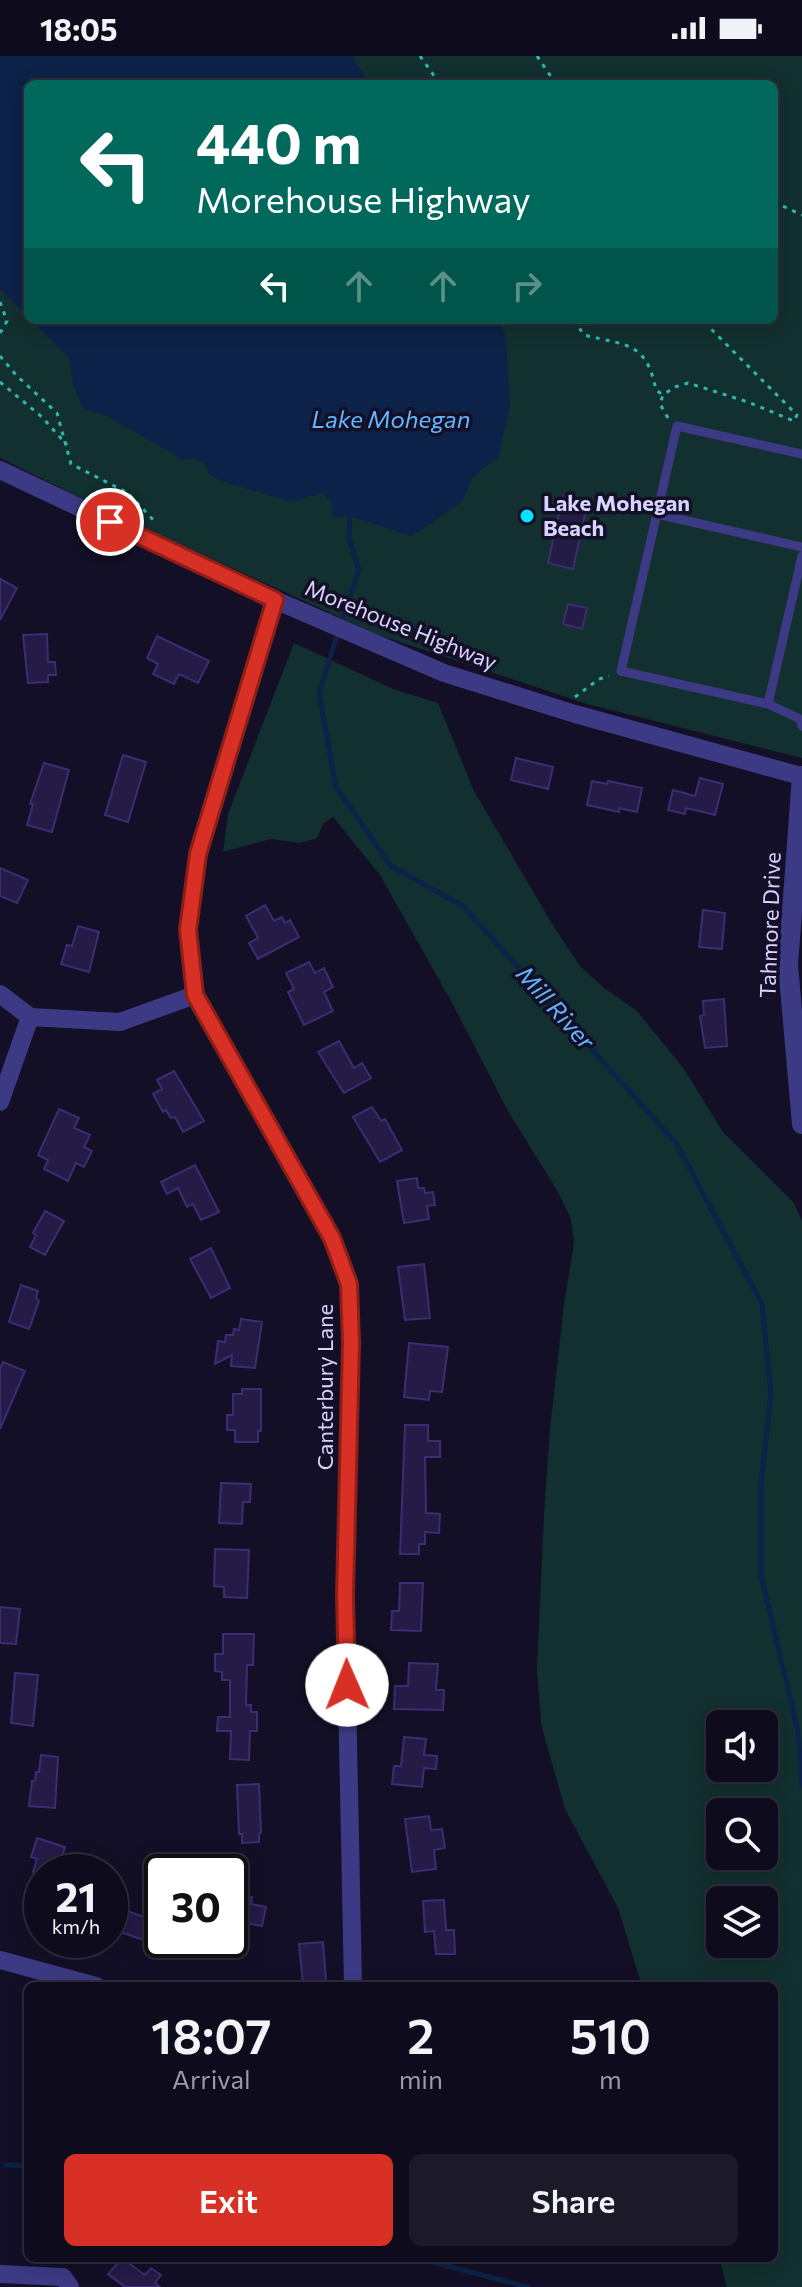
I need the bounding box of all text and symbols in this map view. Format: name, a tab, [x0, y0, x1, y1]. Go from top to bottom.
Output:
text: 18:05	[40, 10, 118, 47]
text: 440 m	[196, 107, 361, 176]
icon: left	[64, 112, 168, 216]
text: Morehouse Highway	[196, 176, 531, 220]
icon: left	[253, 264, 297, 308]
icon: ahead	[337, 264, 381, 308]
icon: ahead	[421, 264, 465, 308]
icon: right	[505, 264, 549, 308]
water label: Lake Mohegan	[312, 404, 470, 433]
pin	[76, 488, 144, 556]
place label: Lake Mohegan Beach	[543, 489, 690, 541]
icon: arrive	[88, 500, 132, 544]
marker: Lake Mohegan Beach	[518, 507, 536, 525]
street label: Morehouse Highway	[301, 574, 501, 675]
street label: Tahmore Drive	[753, 852, 786, 998]
water label: Mill River	[511, 959, 602, 1056]
street label: Canterbury Lane	[311, 1304, 338, 1470]
position arrow	[305, 1643, 389, 1727]
map controls	[706, 1710, 778, 1958]
button: sound	[706, 1710, 778, 1782]
button: search	[706, 1798, 778, 1870]
speed limit sign: 30	[144, 1854, 248, 1958]
text: 21	[56, 1871, 96, 1920]
button: layers	[706, 1886, 778, 1958]
text: km/h	[52, 1914, 100, 1938]
text: 18:07	[151, 2005, 272, 2064]
text: 2	[407, 2005, 434, 2064]
text: 510	[570, 2005, 651, 2064]
text: Arrival	[172, 2063, 251, 2094]
text: min	[399, 2063, 443, 2094]
text: m	[599, 2063, 622, 2094]
button: Exit	[64, 2154, 393, 2246]
button: Share	[409, 2154, 738, 2246]

